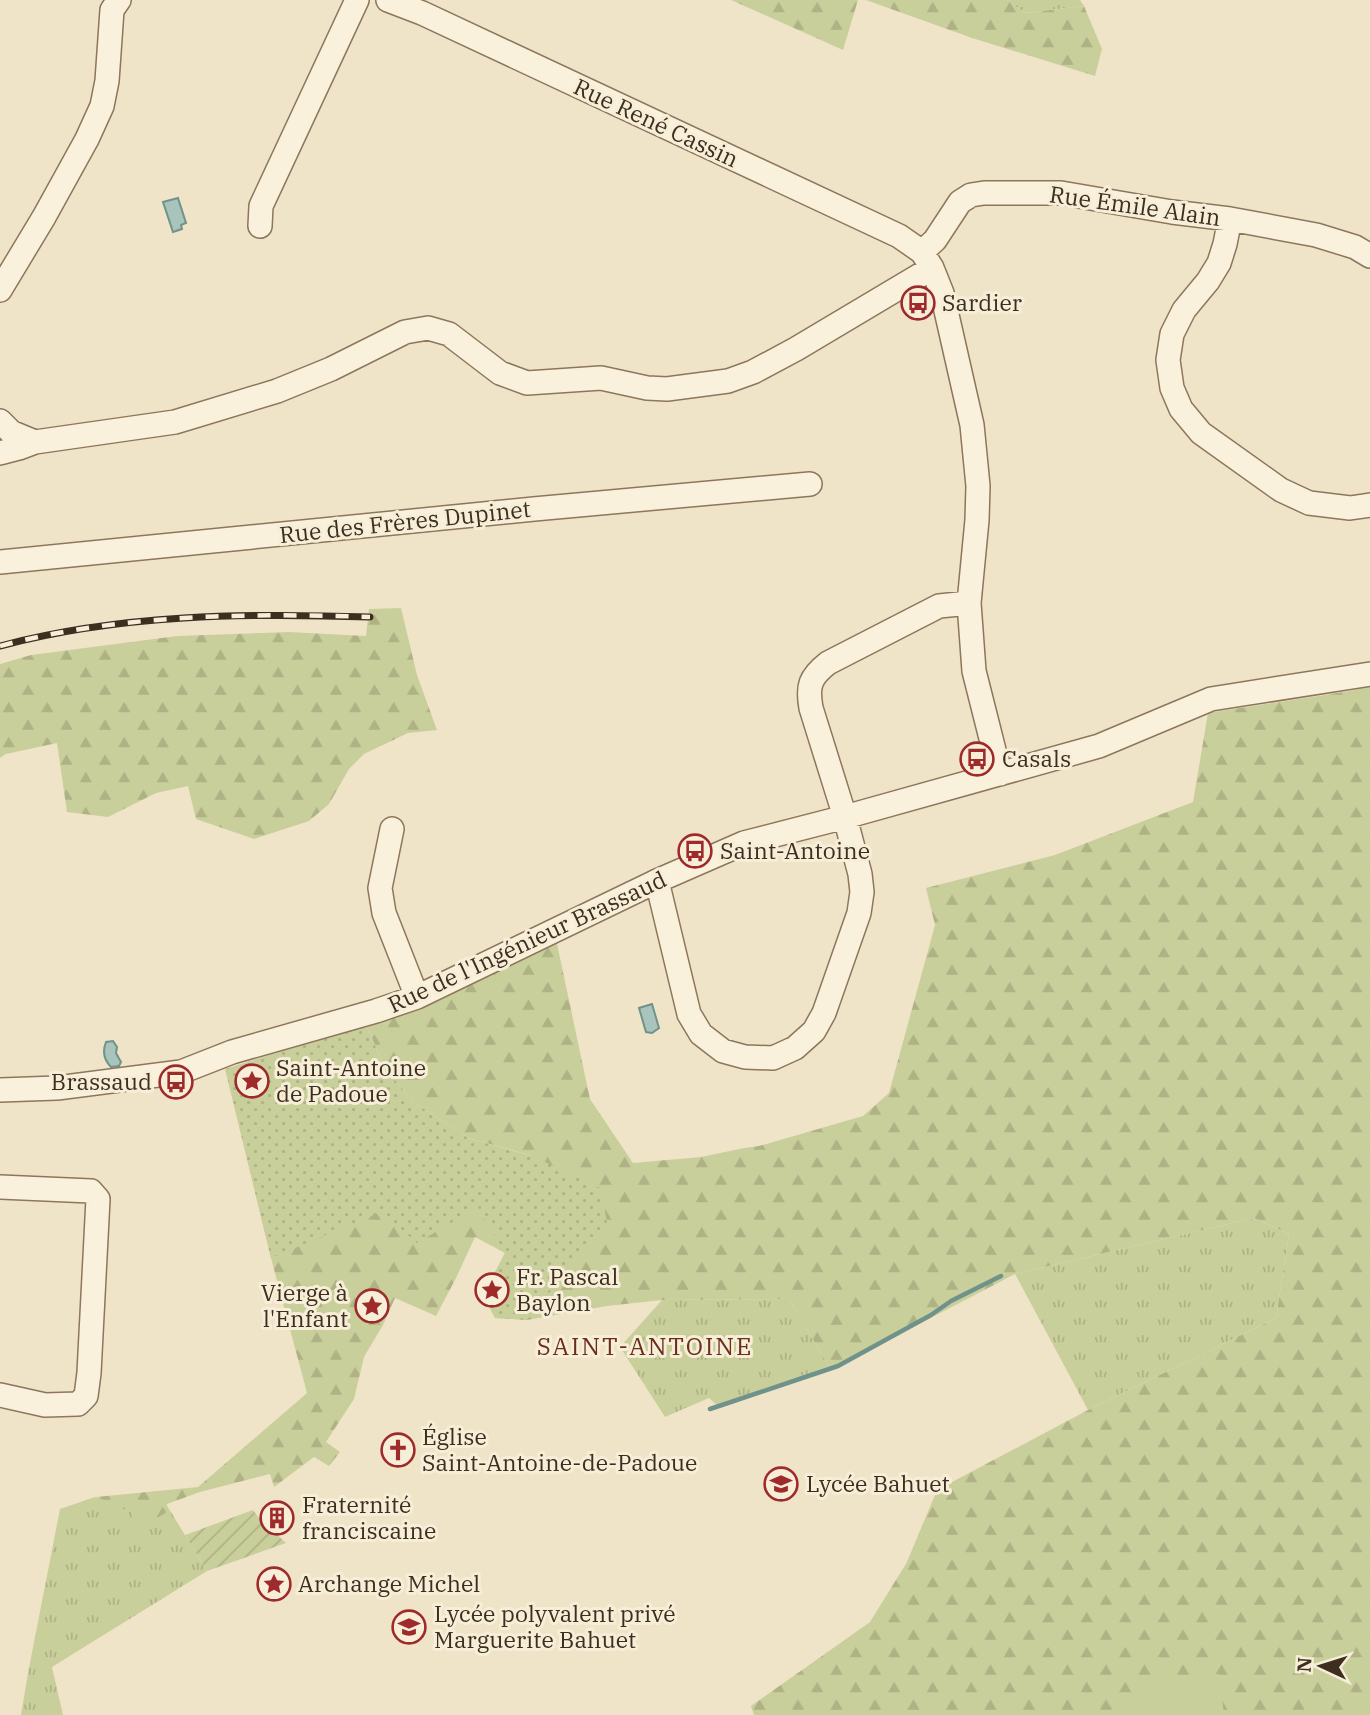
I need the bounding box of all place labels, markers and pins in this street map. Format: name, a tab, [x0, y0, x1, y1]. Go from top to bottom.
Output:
bus stop icon: Sardier	[899, 284, 937, 322]
place label: Sardier	[942, 287, 1022, 317]
bus stop icon: Casals	[958, 740, 996, 778]
place label: Casals	[1002, 743, 1071, 773]
bus stop icon: Saint-Antoine	[676, 832, 714, 870]
place label: Saint-Antoine	[720, 835, 870, 865]
place label: Saint-Antoine de Padoue	[276, 1052, 426, 1108]
place icon: Saint-Antoine de Padoue	[233, 1062, 271, 1100]
bus stop icon: Brassaud	[157, 1063, 195, 1101]
place label: Brassaud	[51, 1066, 152, 1096]
place label: Fr. Pascal Baylon	[516, 1261, 618, 1317]
place icon: Fr. Pascal Baylon	[473, 1271, 511, 1309]
place label: Vierge à l'Enfant	[261, 1277, 348, 1333]
place icon: Vierge à l'Enfant	[353, 1287, 391, 1325]
place label: Église Saint-Antoine-de-Padoue	[422, 1421, 697, 1477]
church icon: Église Saint-Antoine-de-Padoue	[379, 1431, 417, 1469]
school or university icon: Lycée Bahuet	[762, 1465, 800, 1503]
place label: Lycée Bahuet	[806, 1468, 950, 1498]
place label: Fraternité franciscaine	[302, 1489, 436, 1545]
building icon: Fraternité franciscaine	[258, 1499, 296, 1537]
place icon: Archange Michel	[255, 1565, 293, 1603]
place label: Archange Michel	[298, 1568, 480, 1598]
place label: Lycée polyvalent privé Marguerite Bahuet	[434, 1598, 676, 1654]
school or university icon: Lycée polyvalent privé Marguerite Bahuet	[390, 1608, 428, 1646]

